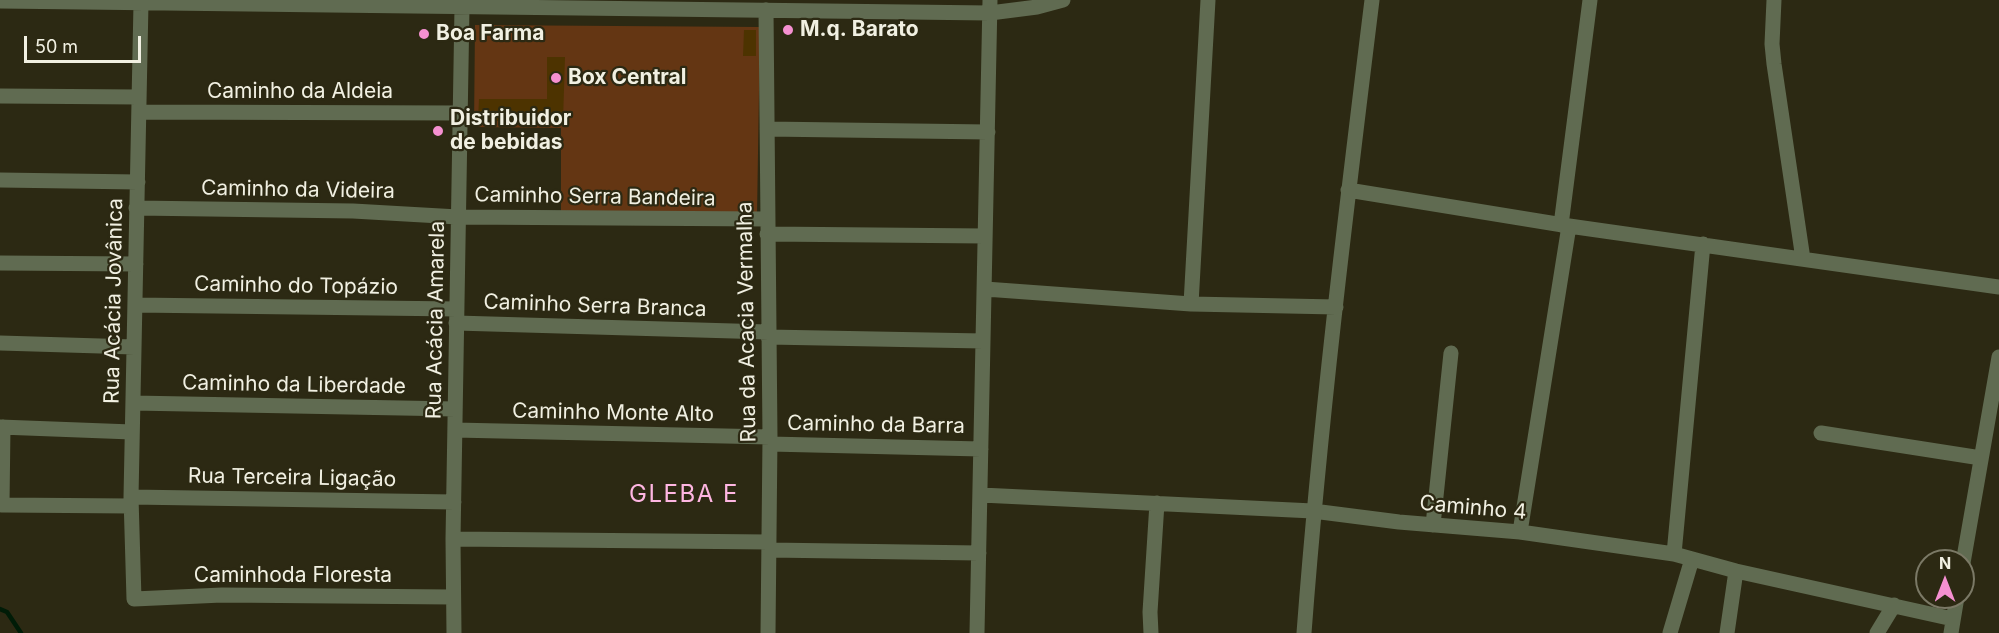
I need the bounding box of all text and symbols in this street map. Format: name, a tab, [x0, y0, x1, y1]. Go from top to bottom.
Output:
place label: M.q. Barato	[800, 17, 919, 43]
place label: Boa Farma	[436, 21, 544, 47]
marker: M.q. Barato	[781, 23, 795, 37]
scale bar	[27, 24, 144, 62]
marker: Boa Farma	[417, 27, 431, 41]
text: 50 m	[35, 36, 78, 57]
place label: Box Central	[568, 65, 686, 91]
marker: Box Central	[549, 71, 563, 85]
street label: Caminho da Aldeia	[207, 79, 393, 105]
place label: Distribuidor de bebidas	[450, 106, 571, 156]
marker: Distribuidor de bebidas	[431, 124, 445, 138]
street label: Caminho da Videira	[201, 176, 395, 204]
street label: Caminho Serra Bandeira	[474, 182, 716, 212]
street label: Rua Acácia Jovânica	[100, 198, 128, 404]
street label: Rua da Acacia Vermalha	[732, 201, 762, 443]
street label: Rua Acácia Amarela	[422, 221, 450, 419]
street label: Caminho do Topázio	[194, 272, 398, 300]
street label: Caminho Serra Branca	[483, 290, 707, 322]
street label: Caminho da Liberdade	[182, 370, 406, 400]
street label: Caminho Monte Alto	[512, 399, 714, 427]
street label: Caminho da Barra	[787, 411, 965, 439]
street label: Rua Terceira Ligação	[188, 464, 396, 492]
district label: GLEBA E	[629, 481, 739, 509]
street label: Caminho 4	[1418, 491, 1528, 525]
north arrow	[1915, 549, 1975, 609]
text: N	[1939, 553, 1951, 573]
street label: Caminhoda Floresta	[194, 563, 392, 589]

